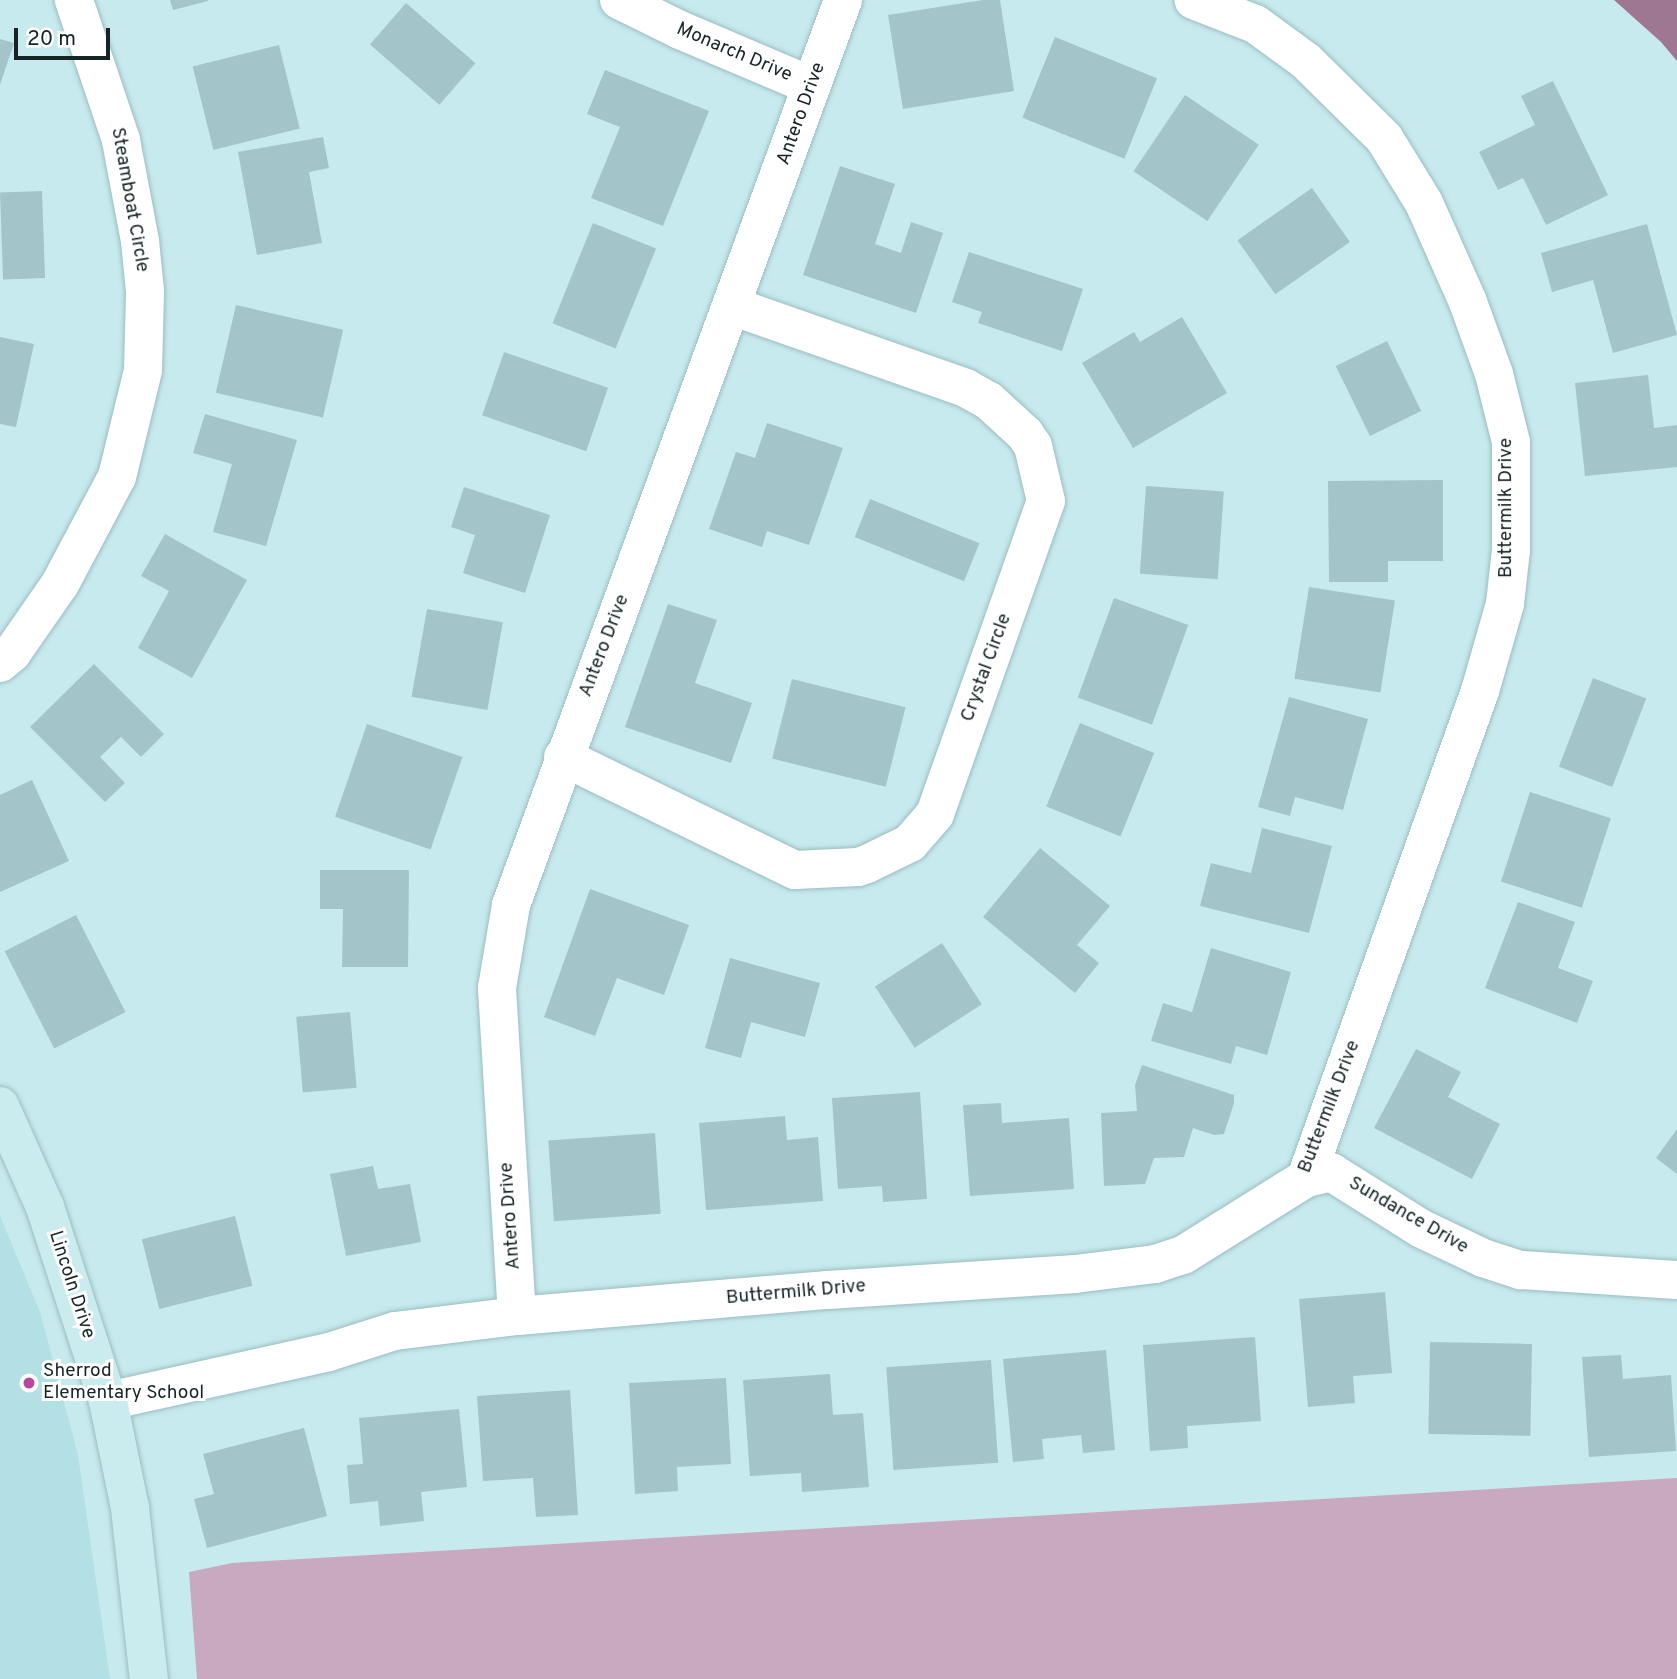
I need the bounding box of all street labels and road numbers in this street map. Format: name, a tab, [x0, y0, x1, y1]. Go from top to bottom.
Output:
street label: Monarch Drive	[673, 18, 795, 88]
street label: Antero Drive	[773, 59, 831, 169]
street label: Steamboat Circle	[105, 126, 153, 274]
street label: Buttermilk Drive	[1496, 438, 1518, 578]
street label: Antero Drive	[575, 592, 635, 700]
street label: Crystal Circle	[957, 611, 1017, 725]
street label: Buttermilk Drive	[1294, 1037, 1366, 1177]
street label: Antero Drive	[496, 1161, 526, 1271]
street label: Sundance Drive	[1344, 1173, 1472, 1259]
street label: Lincoln Drive	[43, 1228, 99, 1342]
street label: Buttermilk Drive	[725, 1276, 867, 1310]

